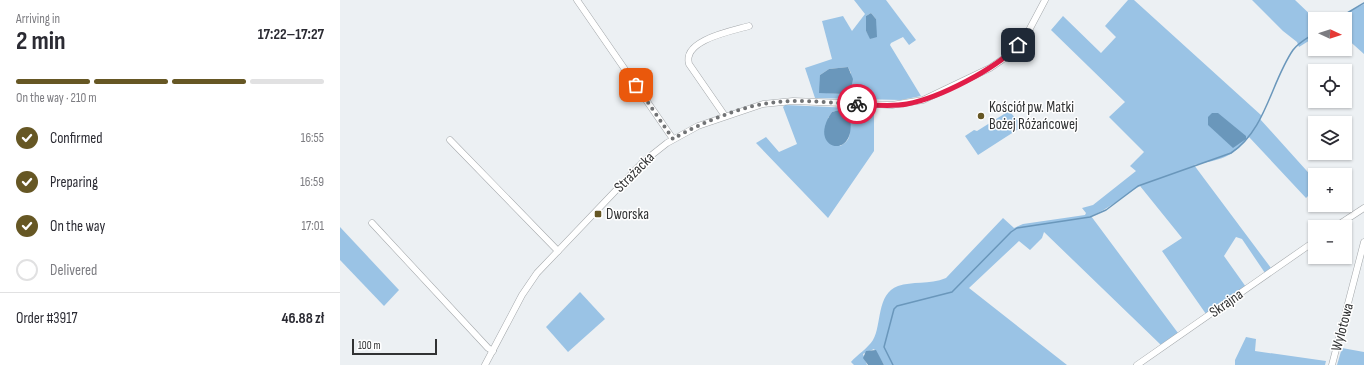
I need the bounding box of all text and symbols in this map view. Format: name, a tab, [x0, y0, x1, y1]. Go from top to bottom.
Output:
text: Arriving in	[16, 11, 60, 27]
north arrow	[1308, 12, 1352, 56]
map controls	[1308, 12, 1352, 264]
text: 17:22–17:27	[258, 25, 324, 44]
text: 2 min	[16, 26, 66, 57]
pin	[1001, 28, 1035, 62]
icon: home	[1007, 34, 1029, 56]
button: locate	[1308, 64, 1352, 108]
pin	[619, 68, 653, 102]
icon: bag	[625, 74, 647, 96]
courier	[837, 84, 877, 124]
text: On the way · 210 m	[16, 90, 97, 106]
icon: bike	[846, 93, 868, 115]
place label: Kościół pw. Matki Bożej Różańcowej	[989, 98, 1078, 134]
marker: Kościół pw. Matki Bożej Różańcowej	[976, 111, 986, 121]
button: layers	[1308, 116, 1352, 160]
icon: check	[16, 127, 38, 149]
text: Confirmed	[50, 129, 103, 148]
text: 16:55	[301, 130, 324, 146]
street label: Strażacka	[610, 148, 659, 197]
button: +	[1308, 168, 1352, 212]
icon: check	[16, 171, 38, 193]
text: Preparing	[50, 173, 98, 192]
text: 16:59	[300, 174, 324, 190]
place label: Dworska	[606, 205, 649, 224]
marker: Dworska	[593, 209, 603, 219]
icon: check	[16, 215, 38, 237]
text: On the way	[50, 217, 105, 236]
text: 17:01	[302, 218, 324, 234]
button: −	[1308, 220, 1352, 264]
text: Delivered	[50, 261, 97, 280]
street label: Skrajna	[1206, 285, 1247, 322]
street label: Wylotowa	[1327, 301, 1358, 353]
text: Order #3917	[16, 309, 77, 328]
text: 46.88 zł	[281, 309, 324, 328]
scale bar	[352, 337, 437, 356]
text: 100 m	[358, 339, 380, 352]

